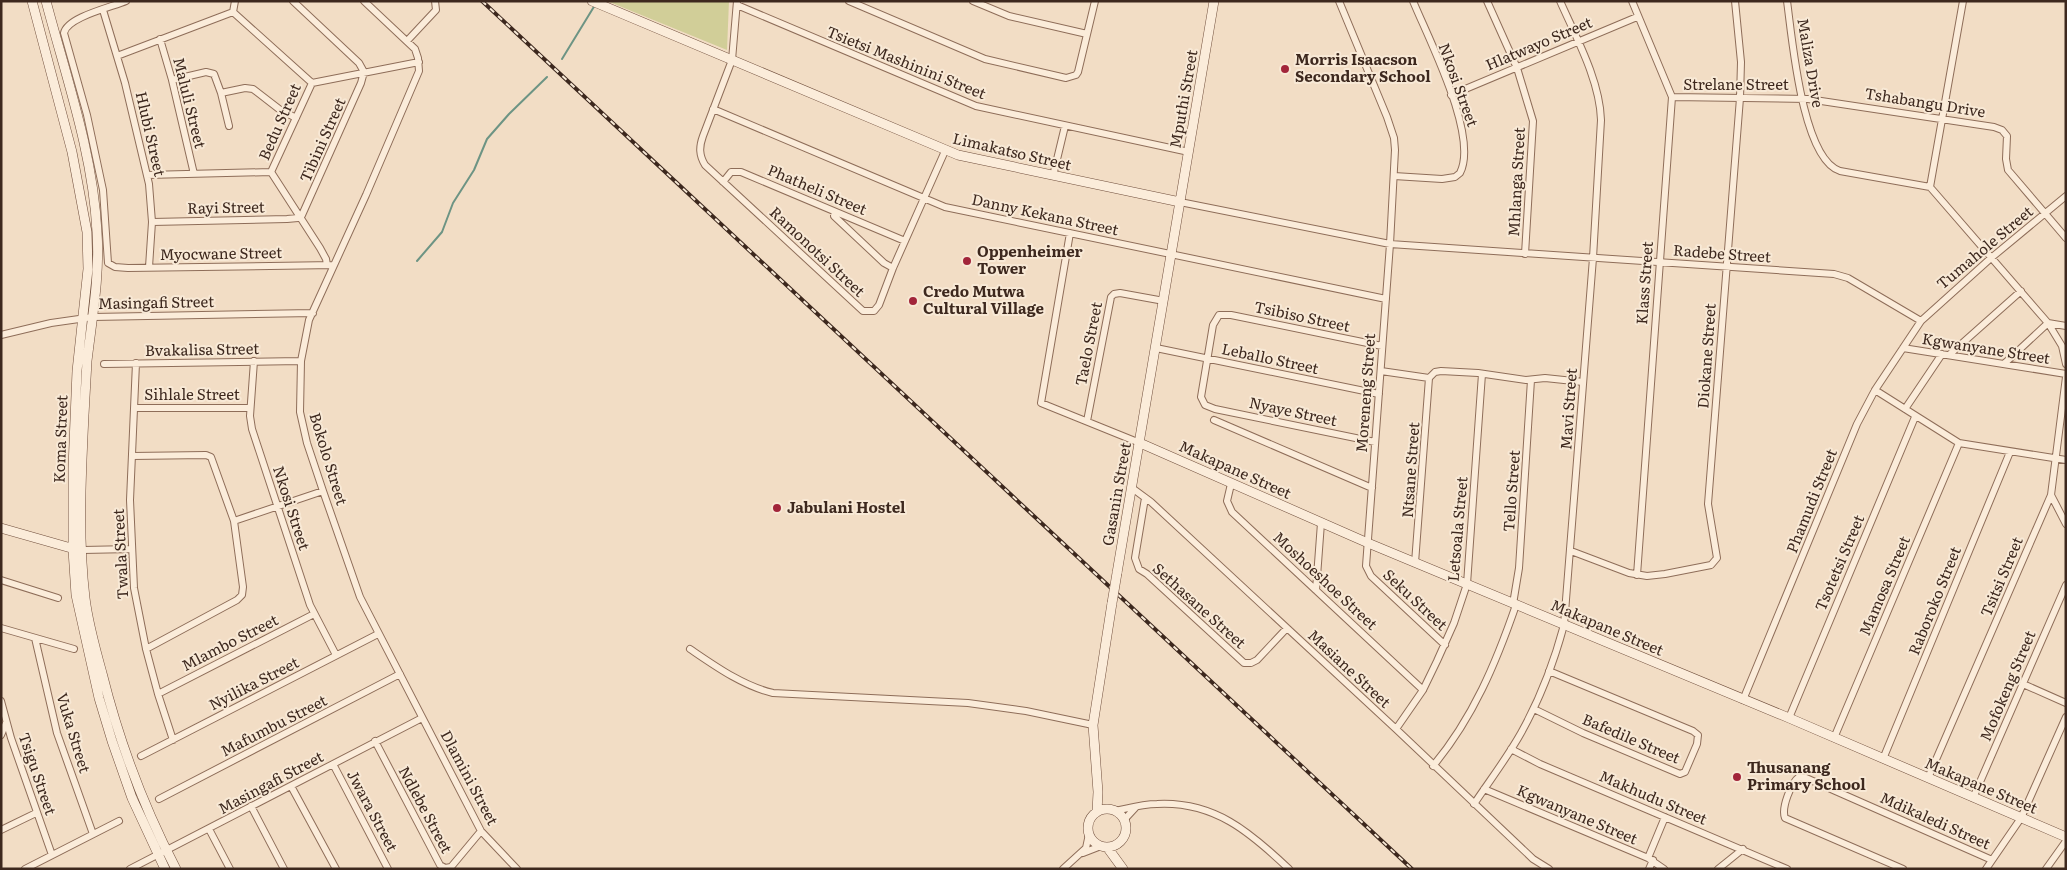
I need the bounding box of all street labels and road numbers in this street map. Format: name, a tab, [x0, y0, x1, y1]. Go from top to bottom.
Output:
street label: Hlatwayo Street	[1481, 10, 1595, 75]
street label: Maliza Drive	[1792, 16, 1831, 110]
street label: Tsietsi Mashinini Street	[823, 19, 990, 104]
street label: Nkosi Street	[1434, 39, 1485, 130]
street label: Mputhi Street	[1163, 48, 1203, 150]
street label: Maluli Street	[168, 55, 213, 151]
street label: Strelane Street	[1683, 72, 1789, 95]
street label: Bedu Street	[251, 79, 306, 164]
street label: Tshabangu Drive	[1863, 81, 1987, 122]
street label: Hlubi Street	[131, 89, 172, 178]
street label: Tibini Street	[293, 93, 351, 185]
street label: Limakatso Street	[951, 126, 1074, 175]
street label: Mhlanga Street	[1501, 127, 1530, 237]
street label: Phatheli Street	[764, 157, 871, 220]
street label: Danny Kekana Street	[970, 187, 1121, 240]
street label: Rayi Street	[187, 194, 265, 219]
street label: Ramonotsi Street	[765, 200, 871, 301]
street label: Tumahole Street	[1931, 200, 2037, 294]
street label: Radebe Street	[1673, 238, 1772, 267]
street label: Myocwane Street	[159, 240, 282, 265]
street label: Klass Street	[1629, 240, 1658, 325]
street label: Masingafi Street	[98, 289, 214, 314]
street label: Tsibiso Street	[1252, 294, 1352, 337]
street label: Taelo Street	[1068, 300, 1107, 388]
street label: Diokane Street	[1690, 302, 1721, 409]
street label: Kgwanyane Street	[1921, 326, 2052, 369]
street label: Moreneng Street	[1349, 332, 1380, 453]
street label: Bvakalisa Street	[145, 336, 259, 361]
street label: Leballo Street	[1220, 336, 1321, 379]
street label: Mavi Street	[1553, 367, 1582, 451]
street label: Sihlale Street	[144, 382, 240, 405]
street label: Nyaye Street	[1247, 390, 1339, 431]
street label: Koma Street	[46, 394, 73, 483]
street label: Bokolo Street	[304, 409, 354, 508]
street label: Ntsane Street	[1395, 421, 1424, 519]
street label: Makapane Street	[1176, 434, 1295, 504]
street label: Gasanin Street	[1095, 440, 1136, 547]
street label: Phamudi Street	[1779, 445, 1842, 556]
street label: Tello Street	[1496, 449, 1525, 533]
street label: Nkosi Street	[268, 462, 317, 553]
street label: Letsoala Street	[1440, 475, 1473, 582]
street label: Twala Street	[106, 508, 133, 600]
street label: Tsotetsi Street	[1808, 511, 1869, 614]
street label: Moshoeshoe Street	[1269, 525, 1383, 634]
street label: Mamosa Street	[1852, 532, 1915, 639]
street label: Tsitsi Street	[1973, 533, 2028, 620]
street label: Raboroko Street	[1901, 543, 1966, 658]
street label: Sethasane Street	[1148, 557, 1252, 653]
street label: Seku Street	[1379, 563, 1453, 635]
street label: Makapane Street	[1548, 592, 1668, 661]
street label: Mlambo Street	[177, 607, 282, 676]
street label: Masiane Street	[1303, 623, 1397, 712]
street label: Mofokeng Street	[1973, 626, 2040, 744]
street label: Nyilika Street	[204, 650, 302, 715]
street label: Mafumbu Street	[216, 688, 331, 761]
street label: Vuka Street	[51, 690, 97, 775]
street label: Bafedile Street	[1579, 707, 1684, 769]
street label: Dlamini Street	[436, 726, 505, 829]
street label: Tsigu Street	[14, 729, 63, 818]
street label: Masingafi Street	[214, 744, 327, 819]
street label: Makapane Street	[1922, 750, 2042, 819]
street label: Ndlebe Street	[394, 762, 459, 857]
street label: Makhudu Street	[1596, 763, 1711, 830]
street label: Jwara Street	[342, 765, 405, 855]
street label: Kgwanyane Street	[1514, 778, 1642, 849]
street label: Mdikaledi Street	[1877, 785, 1995, 854]

